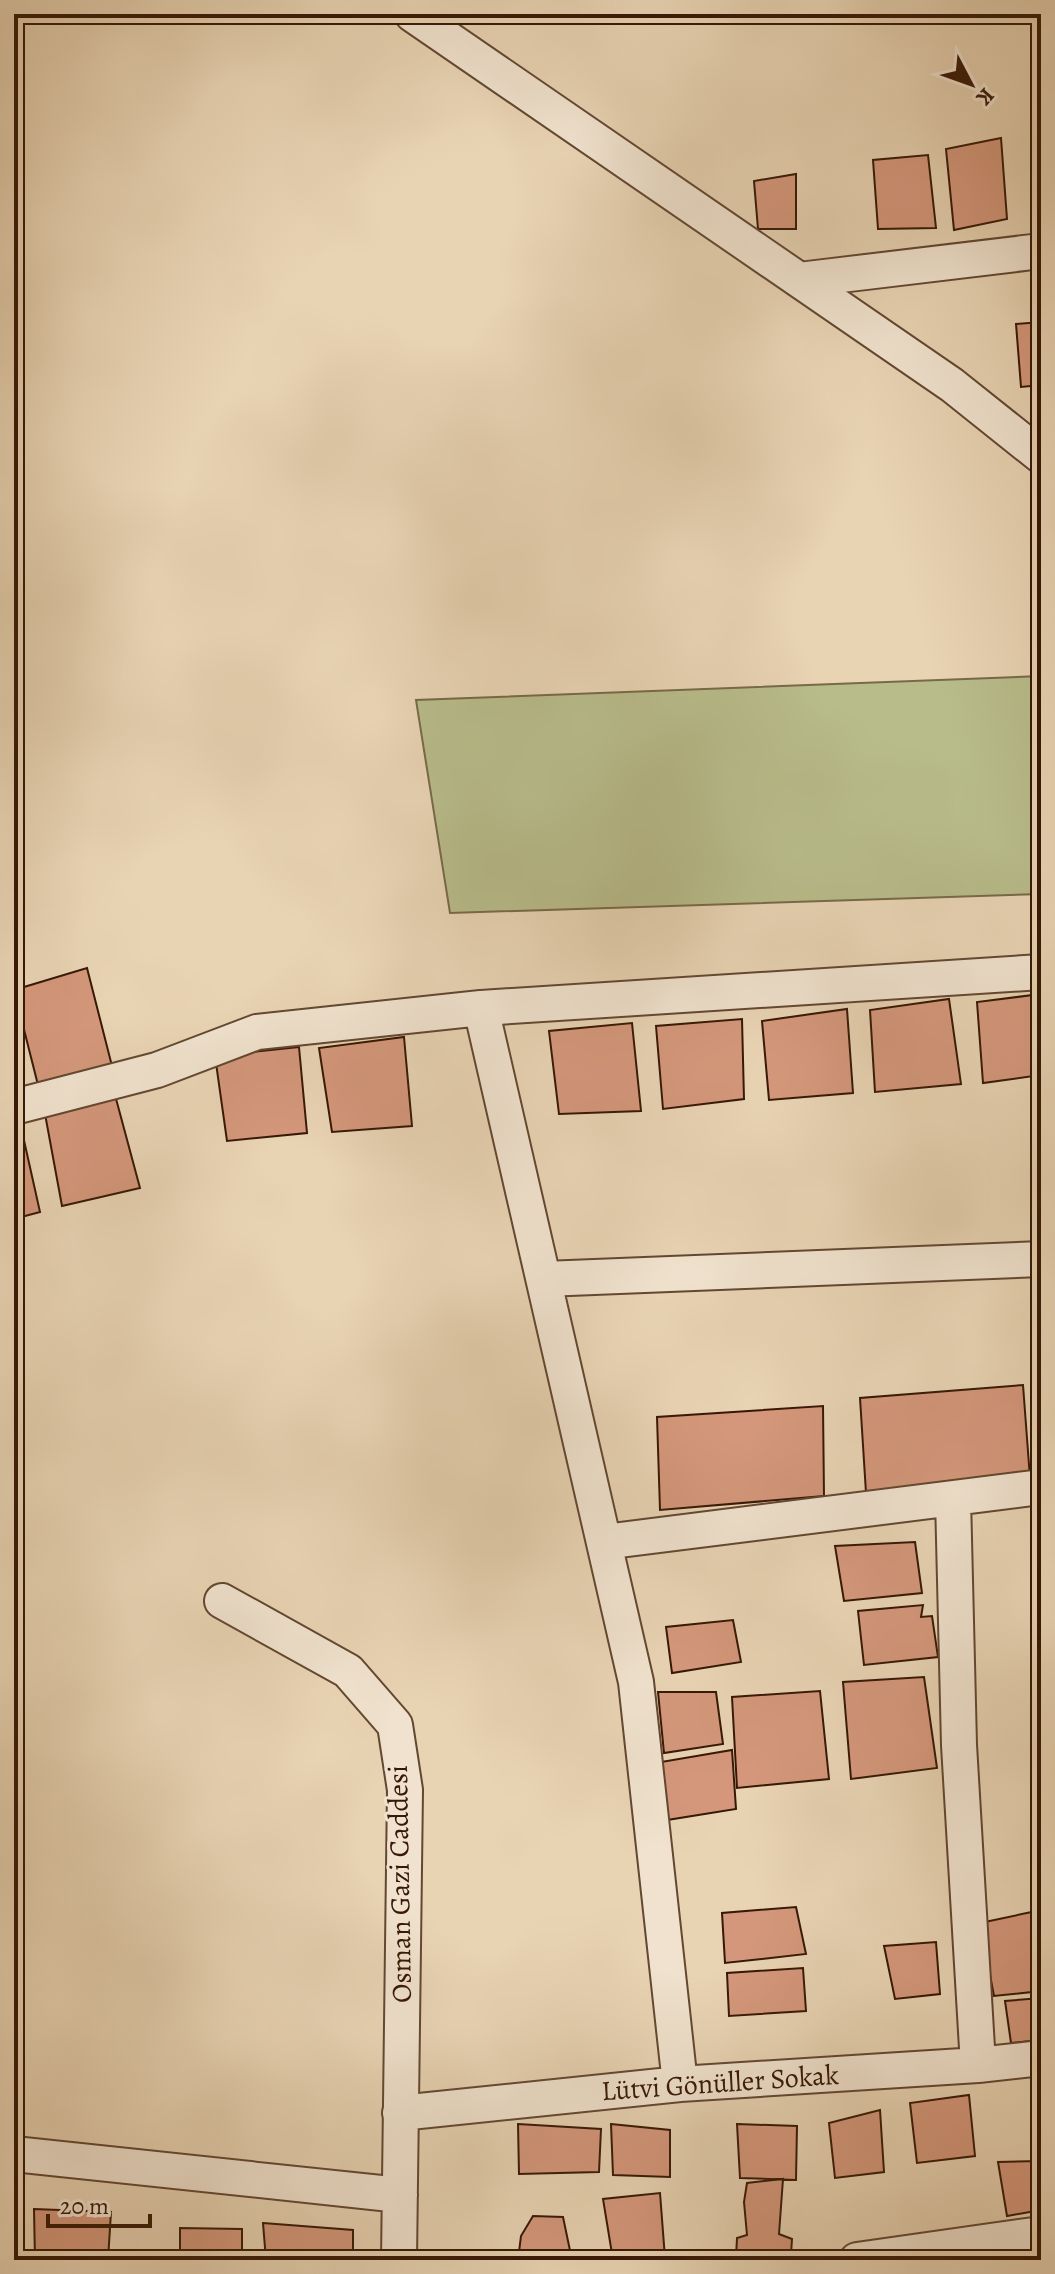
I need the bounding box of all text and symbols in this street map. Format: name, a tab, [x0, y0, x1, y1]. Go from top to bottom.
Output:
north arrow	[931, 44, 1011, 124]
text: K	[969, 81, 1001, 112]
street label: Osman Gazi Caddesi	[379, 1765, 421, 2003]
street label: Lütvi Gönüller Sokak	[600, 2056, 840, 2110]
scale bar	[48, 2178, 150, 2228]
text: 20 m	[60, 2190, 109, 2222]

